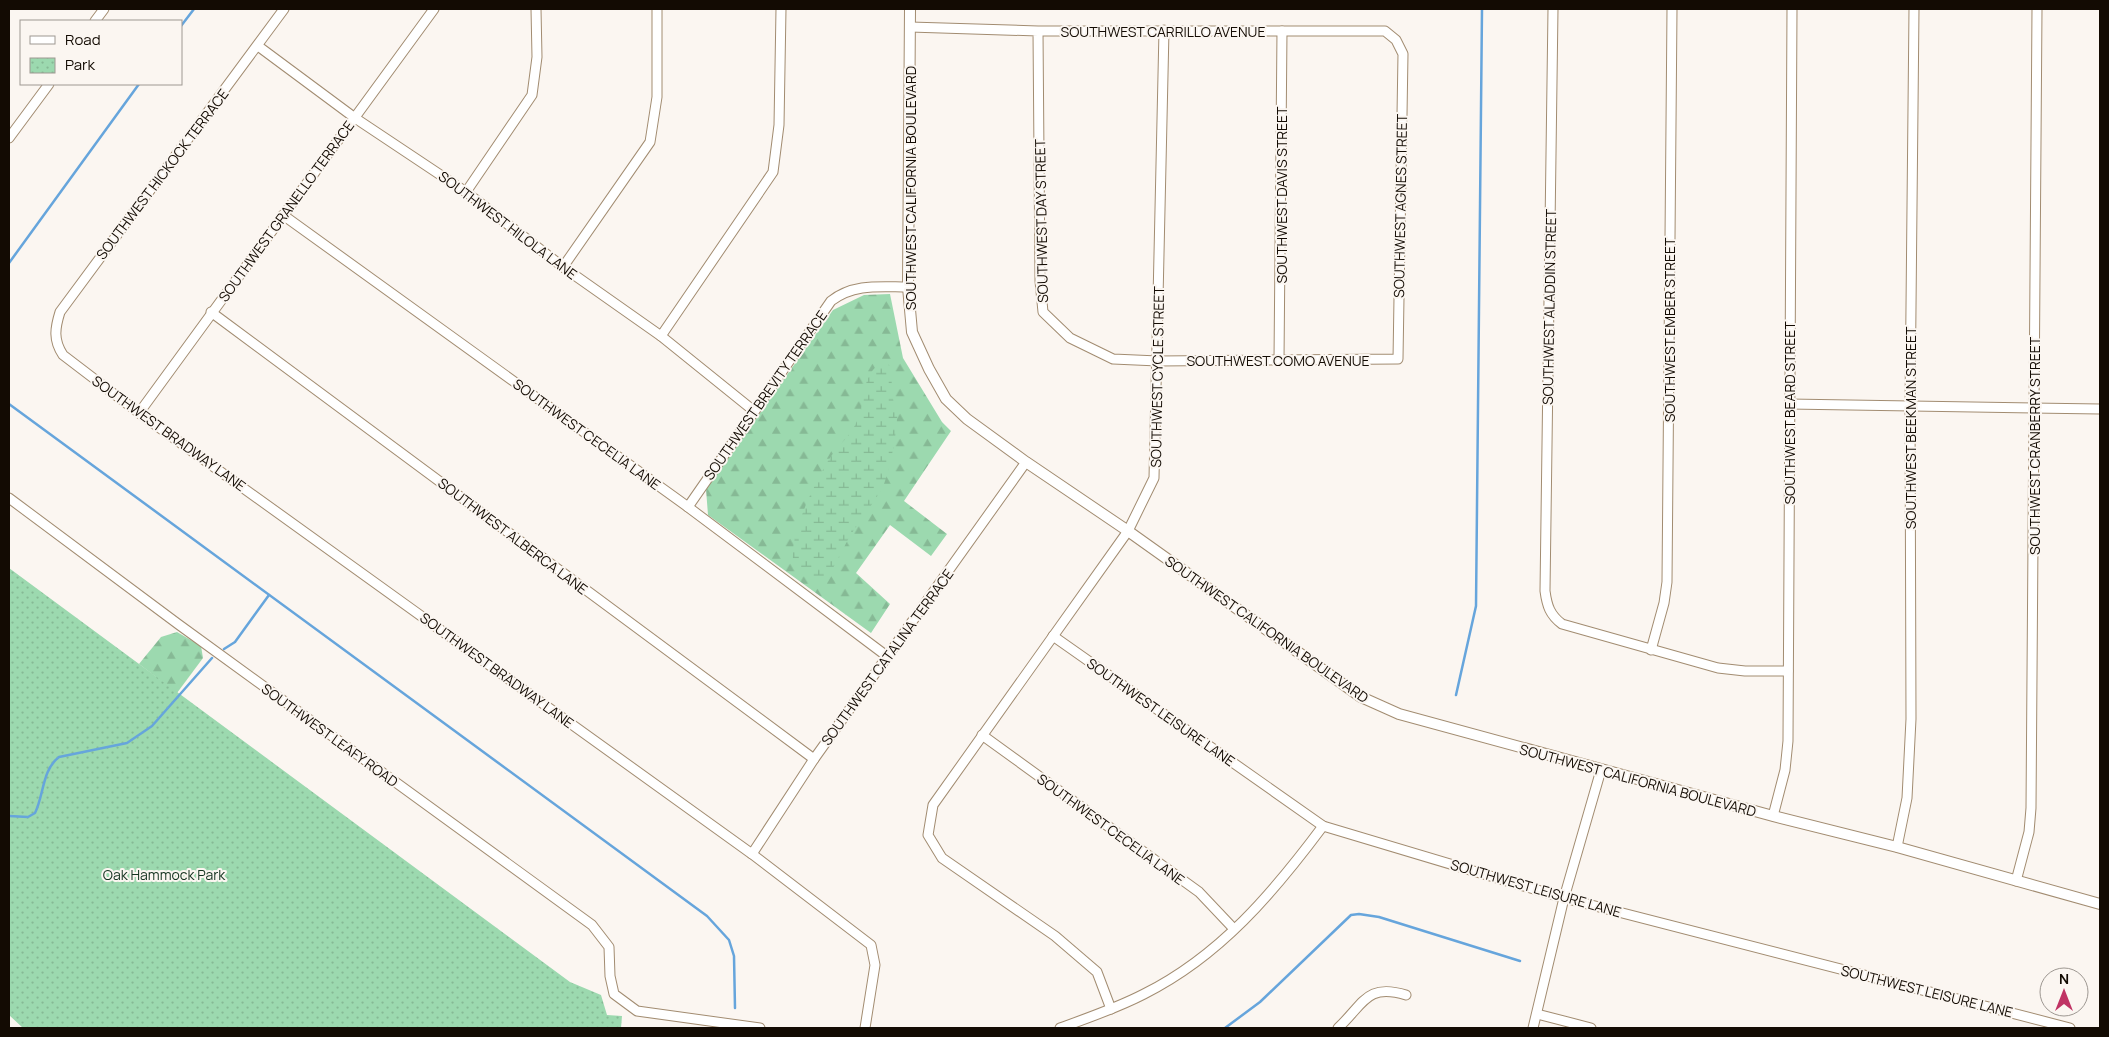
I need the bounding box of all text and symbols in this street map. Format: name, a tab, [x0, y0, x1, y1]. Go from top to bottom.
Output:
legend	[20, 20, 182, 85]
street label: SOUTHWEST CARRILLO AVENUE	[1061, 22, 1265, 41]
text: Road	[65, 29, 101, 50]
text: Park	[65, 54, 95, 75]
street label: SOUTHWEST CALIFORNIA BOULEVARD	[901, 66, 920, 310]
street label: SOUTHWEST HICKOCK TERRACE	[92, 85, 232, 263]
street label: SOUTHWEST DAVIS STREET	[1272, 106, 1291, 283]
street label: SOUTHWEST AGNES STREET	[1389, 113, 1411, 298]
street label: SOUTHWEST GRANELLO TERRACE	[214, 117, 358, 305]
street label: SOUTHWEST DAY STREET	[1030, 138, 1052, 303]
street label: SOUTHWEST HILOLA LANE	[435, 167, 581, 283]
street label: SOUTHWEST ALADDIN STREET	[1538, 208, 1560, 405]
street label: SOUTHWEST EMBER STREET	[1660, 237, 1679, 422]
street label: SOUTHWEST CYCLE STREET	[1146, 285, 1168, 468]
street label: SOUTHWEST BREVITY TERRACE	[699, 306, 831, 484]
street label: SOUTHWEST BEARD STREET	[1780, 321, 1799, 505]
street label: SOUTHWEST BEEKMAN STREET	[1901, 326, 1920, 529]
street label: SOUTHWEST CRANBERRY STREET	[2025, 336, 2044, 555]
street label: SOUTHWEST COMO AVENUE	[1186, 351, 1370, 370]
street label: SOUTHWEST BRADWAY LANE	[88, 371, 250, 495]
street label: SOUTHWEST CECELIA LANE	[509, 374, 665, 494]
street label: SOUTHWEST ALBERCA LANE	[434, 473, 592, 599]
street label: SOUTHWEST CALIFORNIA BOULEVARD	[1161, 551, 1373, 707]
street label: SOUTHWEST CATALINA TERRACE	[817, 565, 957, 749]
street label: SOUTHWEST BRADWAY LANE	[416, 608, 578, 732]
street label: SOUTHWEST LEISURE LANE	[1083, 654, 1239, 770]
street label: SOUTHWEST LEAFY ROAD	[258, 679, 402, 791]
street label: SOUTHWEST CALIFORNIA BOULEVARD	[1518, 739, 1758, 821]
street label: SOUTHWEST CECELIA LANE	[1033, 769, 1189, 889]
street label: SOUTHWEST LEISURE LANE	[1448, 855, 1624, 921]
park label: Oak Hammock Park	[103, 865, 226, 884]
street label: SOUTHWEST LEISURE LANE	[1839, 960, 2015, 1022]
north arrow	[2039, 967, 2089, 1017]
text: N	[2059, 969, 2069, 988]

